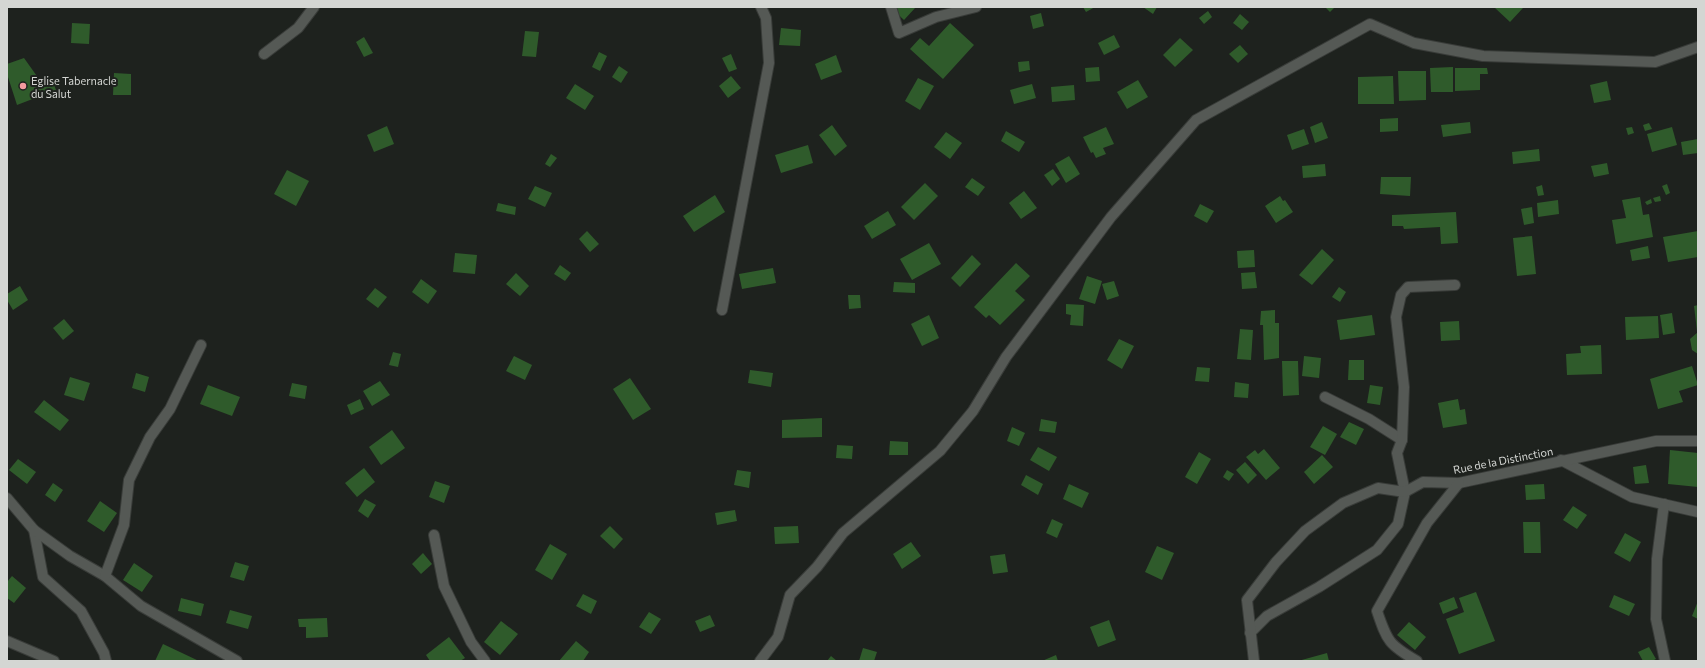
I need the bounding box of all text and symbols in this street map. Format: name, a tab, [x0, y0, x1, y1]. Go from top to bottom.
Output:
place label: Eglise Tabernacle du Salut	[31, 74, 117, 100]
marker: Eglise Tabernacle du Salut	[18, 81, 28, 91]
street label: Rue de la Distinction	[1452, 444, 1554, 476]

